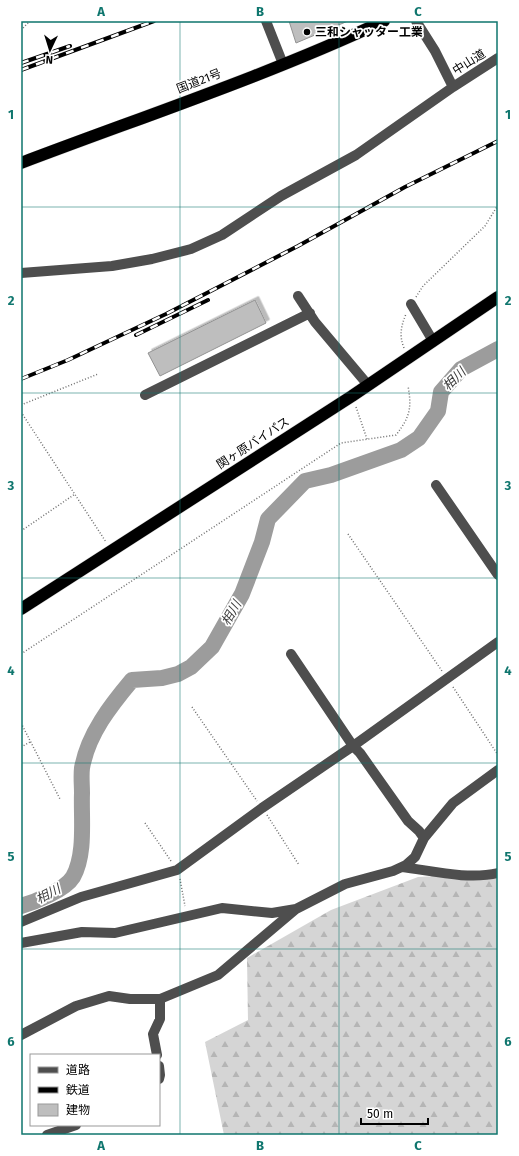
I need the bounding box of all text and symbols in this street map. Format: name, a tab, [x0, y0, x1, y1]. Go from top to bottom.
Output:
text: A	[96, 4, 105, 19]
text: B	[256, 4, 264, 19]
text: C	[414, 4, 422, 19]
place label: 三和シャッター工業	[315, 25, 423, 39]
marker: 三和シャッター工業	[302, 27, 312, 37]
north arrow	[30, 30, 70, 70]
street label: 中山道	[450, 47, 488, 77]
text: N	[45, 53, 53, 66]
street label: 国道21号	[175, 66, 223, 96]
text: 1	[8, 107, 14, 122]
text: 1	[505, 107, 511, 122]
text: 2	[8, 293, 15, 308]
text: 2	[505, 293, 512, 308]
water label: 相川	[439, 363, 470, 394]
street label: 関ヶ原バイパス	[214, 414, 292, 472]
text: 3	[7, 478, 15, 493]
text: 3	[504, 478, 512, 493]
water label: 相川	[218, 596, 245, 628]
text: 4	[7, 663, 15, 678]
text: 4	[504, 663, 512, 678]
text: 5	[8, 849, 15, 864]
text: 5	[505, 849, 512, 864]
water label: 相川	[33, 880, 65, 907]
text: 6	[7, 1034, 15, 1049]
text: 6	[504, 1034, 512, 1049]
legend	[30, 1054, 160, 1126]
text: 道路	[66, 1063, 90, 1077]
text: 鉄道	[66, 1083, 90, 1097]
scale bar	[361, 1100, 428, 1126]
text: 建物	[66, 1103, 90, 1117]
text: 50 m	[367, 1107, 393, 1121]
text: A	[96, 1138, 105, 1153]
text: B	[256, 1138, 264, 1153]
text: C	[414, 1138, 422, 1153]

